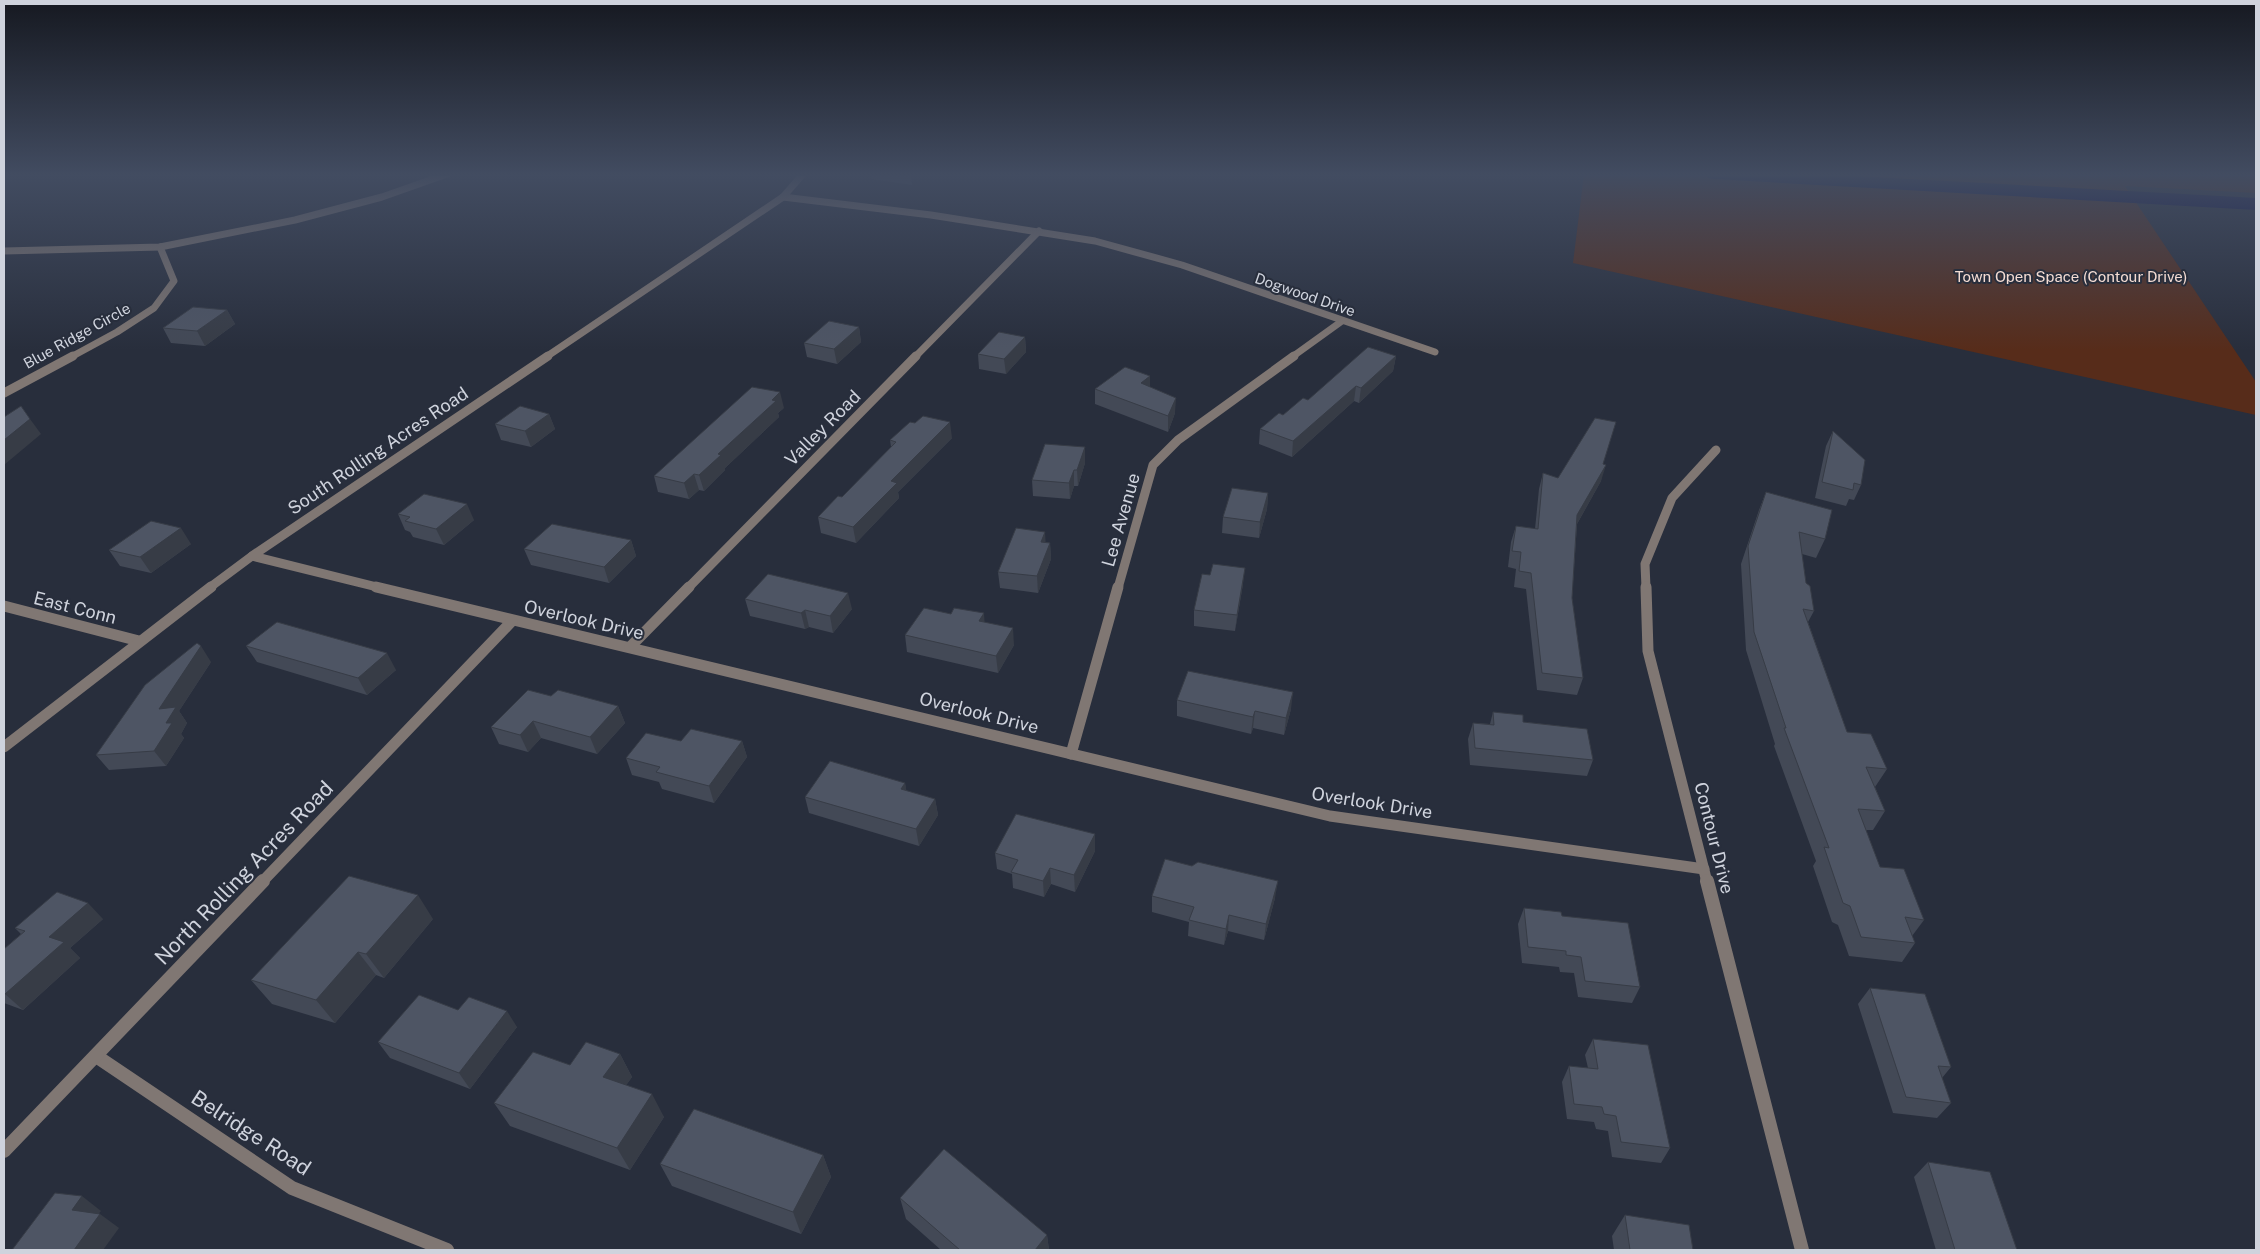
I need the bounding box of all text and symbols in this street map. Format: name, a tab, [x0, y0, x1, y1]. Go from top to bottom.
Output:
park label: Town Open Space (Contour Drive)	[1955, 268, 2187, 285]
street label: Dogwood Drive	[1253, 269, 1358, 320]
street label: Blue Ridge Circle	[20, 299, 133, 372]
street label: South Rolling Acres Road	[284, 382, 472, 519]
street label: Valley Road	[781, 386, 865, 470]
street label: Lee Avenue	[1097, 471, 1144, 569]
street label: East Conn	[32, 587, 119, 628]
street label: Overlook Drive	[522, 596, 646, 643]
street label: Overlook Drive	[917, 688, 1041, 737]
street label: North Rolling Acres Road	[149, 776, 338, 970]
street label: Contour Drive	[1690, 780, 1739, 896]
street label: Overlook Drive	[1310, 783, 1434, 822]
street label: Belridge Road	[187, 1085, 316, 1181]

